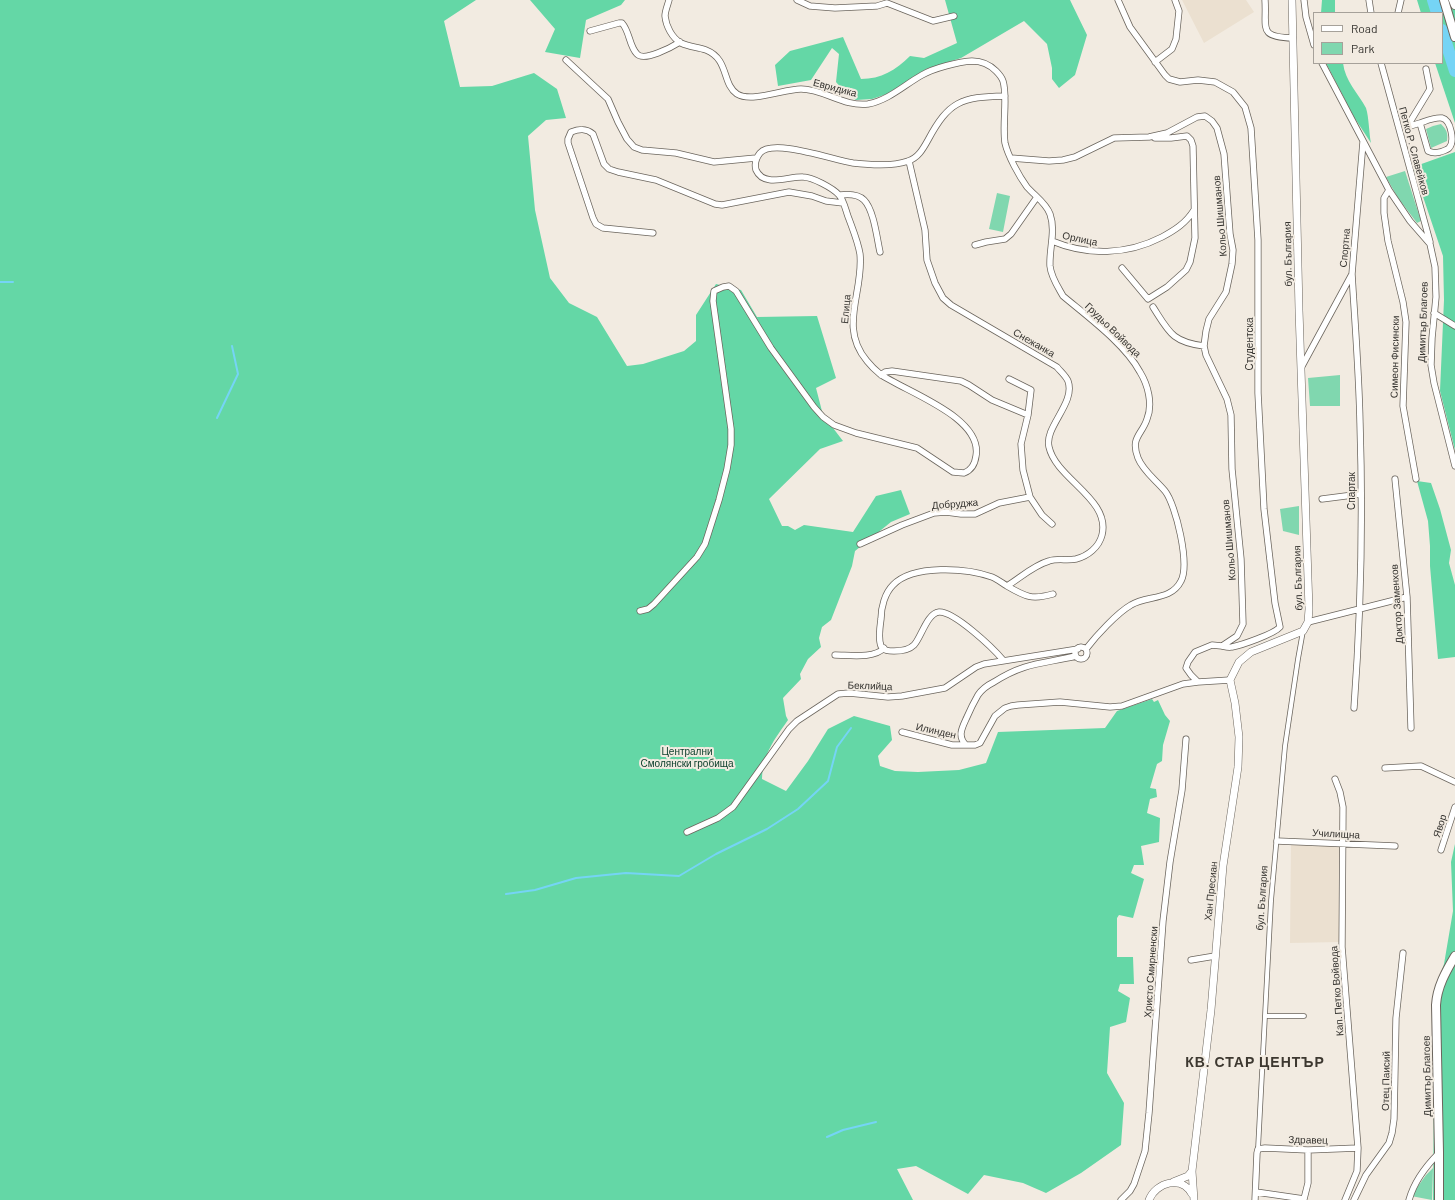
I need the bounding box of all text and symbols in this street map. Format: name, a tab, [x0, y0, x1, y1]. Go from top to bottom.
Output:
legend	[1313, 12, 1443, 64]
text: Road	[1351, 21, 1378, 35]
text: Park	[1351, 41, 1375, 55]
street label: Евридика	[812, 76, 858, 100]
street label: Петко Р. Славейков	[1396, 106, 1432, 196]
street label: Кольо Шишманов	[1210, 175, 1230, 257]
street label: бул. България	[1281, 221, 1295, 287]
street label: Спортна	[1337, 228, 1353, 268]
street label: Орлица	[1061, 229, 1099, 249]
street label: Димитър Благоев	[1416, 281, 1430, 363]
street label: Елица	[839, 294, 853, 324]
street label: Грудьо Войвода	[1082, 300, 1144, 360]
street label: Симеон Фисински	[1388, 316, 1402, 398]
street label: Студентска	[1244, 317, 1256, 371]
street label: Снежанка	[1011, 326, 1057, 360]
street label: Спартак	[1346, 472, 1358, 510]
street label: Добруджа	[931, 496, 979, 512]
street label: Кольо Шишманов	[1219, 499, 1239, 581]
street label: бул. България	[1291, 545, 1305, 611]
street label: Доктор Заменхов	[1388, 564, 1406, 644]
street label: Беклийца	[847, 679, 893, 693]
street label: Илинден	[915, 721, 957, 741]
park label: Централни Смолянски гробища	[640, 746, 734, 770]
street label: Явор	[1431, 813, 1449, 839]
street label: Училищна	[1312, 827, 1360, 841]
street label: Хан Пресиан	[1202, 861, 1220, 921]
street label: бул. България	[1254, 865, 1270, 931]
street label: Христо Смирненски	[1142, 926, 1160, 1018]
street label: Кап. Петко Войвода	[1328, 945, 1346, 1037]
street label: Димитър Благоев	[1420, 1035, 1434, 1117]
street label: Отец Паисий	[1379, 1051, 1393, 1111]
district label: КВ. СТАР ЦЕНТЪР	[1185, 1054, 1325, 1070]
street label: Здравец	[1288, 1134, 1328, 1146]

